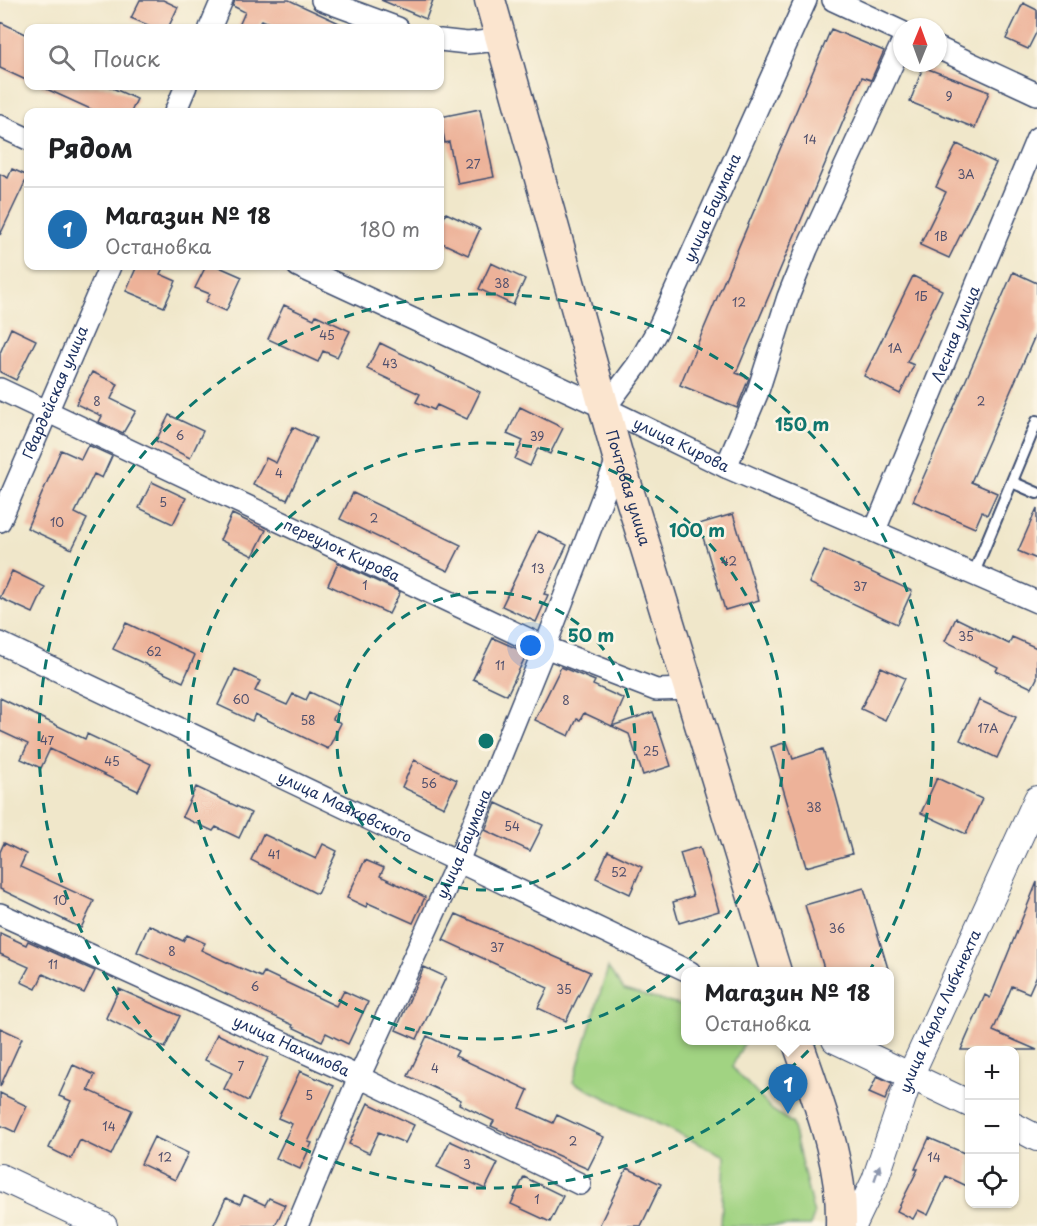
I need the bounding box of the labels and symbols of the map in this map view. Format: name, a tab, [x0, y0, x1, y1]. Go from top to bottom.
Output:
north arrow	[893, 18, 947, 72]
house number: 9	[945, 87, 953, 105]
house number: 14	[803, 130, 817, 148]
street label: улица Баумана	[677, 149, 746, 266]
house number: 27	[466, 155, 481, 173]
house number: 3А	[957, 165, 975, 183]
house number: 1В	[934, 227, 948, 245]
house number: 38	[494, 274, 510, 292]
street label: Лесная улица	[924, 281, 985, 385]
house number: 1Б	[914, 287, 928, 305]
house number: 12	[732, 293, 746, 311]
street label: Гвардейская улица	[15, 321, 93, 462]
house number: 45	[319, 326, 335, 344]
house number: 1А	[888, 339, 902, 357]
house number: 43	[382, 354, 398, 372]
house number: 8	[93, 392, 101, 410]
house number: 2	[977, 392, 985, 410]
text: 150 m	[775, 410, 829, 437]
street label: улица Кирова	[630, 411, 734, 477]
house number: 6	[176, 426, 184, 444]
house number: 39	[530, 427, 544, 445]
street label: Почтовая улица	[601, 427, 658, 549]
house number: 4	[275, 464, 283, 482]
house number: 5	[159, 493, 167, 511]
house number: 2	[370, 509, 378, 527]
street label: переулок Кирова	[280, 512, 405, 587]
house number: 10	[50, 513, 64, 531]
text: 100 m	[669, 516, 725, 543]
house number: 42	[721, 552, 737, 570]
house number: 13	[531, 559, 545, 577]
house number: 1	[362, 576, 368, 594]
house number: 37	[853, 577, 868, 595]
text: 50 m	[568, 621, 614, 648]
house number: 35	[958, 627, 974, 645]
your location	[516, 631, 545, 660]
house number: 62	[146, 642, 162, 660]
house number: 11	[495, 656, 505, 674]
house number: 60	[232, 690, 250, 708]
house number: 8	[562, 691, 570, 709]
house number: 58	[300, 711, 316, 729]
house number: 17А	[978, 719, 998, 737]
house number: 47	[40, 731, 55, 749]
centre of rings	[476, 731, 496, 751]
house number: 25	[643, 742, 659, 760]
house number: 45	[104, 752, 120, 770]
street label: улица Маяковского	[274, 764, 416, 848]
house number: 56	[421, 774, 437, 792]
street label: улица Баумана	[429, 785, 496, 902]
house number: 38	[806, 798, 822, 816]
house number: 54	[504, 817, 520, 835]
house number: 41	[268, 845, 280, 863]
house number: 52	[611, 863, 627, 881]
house number: 10	[53, 891, 67, 909]
house number: 36	[829, 919, 845, 937]
street label: улица Карла Либкнехта	[892, 925, 986, 1096]
house number: 37	[490, 938, 505, 956]
house number: 8	[168, 942, 176, 960]
house number: 11	[48, 955, 58, 973]
house number: 6	[251, 977, 259, 995]
house number: 35	[556, 980, 572, 998]
street label: улица Нахимова	[230, 1008, 355, 1082]
house number: 7	[238, 1057, 245, 1075]
house number: 4	[431, 1059, 439, 1077]
pin: 1	[768, 1064, 808, 1114]
house number: 5	[305, 1086, 313, 1104]
house number: 14	[102, 1117, 116, 1135]
house number: 2	[569, 1132, 577, 1150]
house number: 12	[158, 1148, 172, 1166]
house number: 14	[927, 1148, 941, 1166]
house number: 3	[463, 1155, 471, 1173]
one-way arrow	[873, 1164, 882, 1182]
house number: 1	[534, 1190, 540, 1208]

